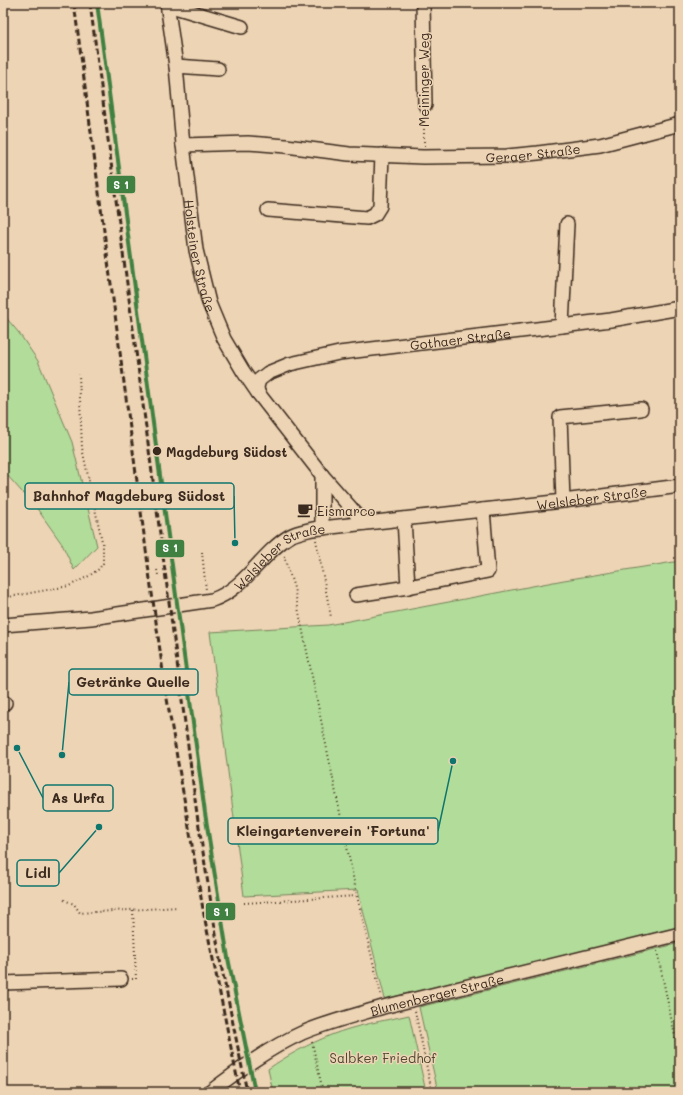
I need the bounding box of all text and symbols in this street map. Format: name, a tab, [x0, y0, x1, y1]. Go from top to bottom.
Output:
street label: Meininger Weg	[415, 33, 432, 127]
street label: Geraer Straße	[486, 139, 581, 165]
line badge: S 1	[106, 175, 136, 194]
text: S 1	[113, 177, 129, 192]
street label: Holsteiner Straße	[181, 198, 220, 314]
street label: Gothaer Straße	[409, 324, 512, 353]
place label: Magdeburg Südost	[166, 443, 287, 460]
marker: Magdeburg Südost	[151, 445, 163, 457]
street label: Welsleber Straße	[535, 482, 648, 512]
callout: Bahnhof Magdeburg Südost	[25, 483, 234, 509]
text: Bahnhof Magdeburg Südost	[33, 486, 225, 505]
cafe icon: Eismarco	[296, 501, 314, 519]
place label: Eismarco	[317, 502, 375, 519]
street label: Welsleber Straße	[230, 519, 326, 593]
line badge: S 1	[155, 539, 185, 558]
text: S 1	[162, 540, 178, 555]
callout: Getränke Quelle	[69, 669, 198, 695]
text: Getränke Quelle	[76, 672, 190, 691]
callout: As Urfa	[43, 785, 113, 811]
text: As Urfa	[51, 788, 105, 807]
callout: Kleingartenverein 'Fortuna'	[228, 818, 438, 844]
text: Kleingartenverein 'Fortuna'	[236, 821, 430, 840]
callout: Lidl	[17, 860, 59, 886]
text: Lidl	[25, 863, 51, 882]
line badge: S 1	[205, 902, 236, 921]
text: S 1	[213, 904, 229, 919]
street label: Blumenberger Straße	[368, 969, 505, 1019]
park label: Salbker Friedhof	[330, 1049, 437, 1066]

